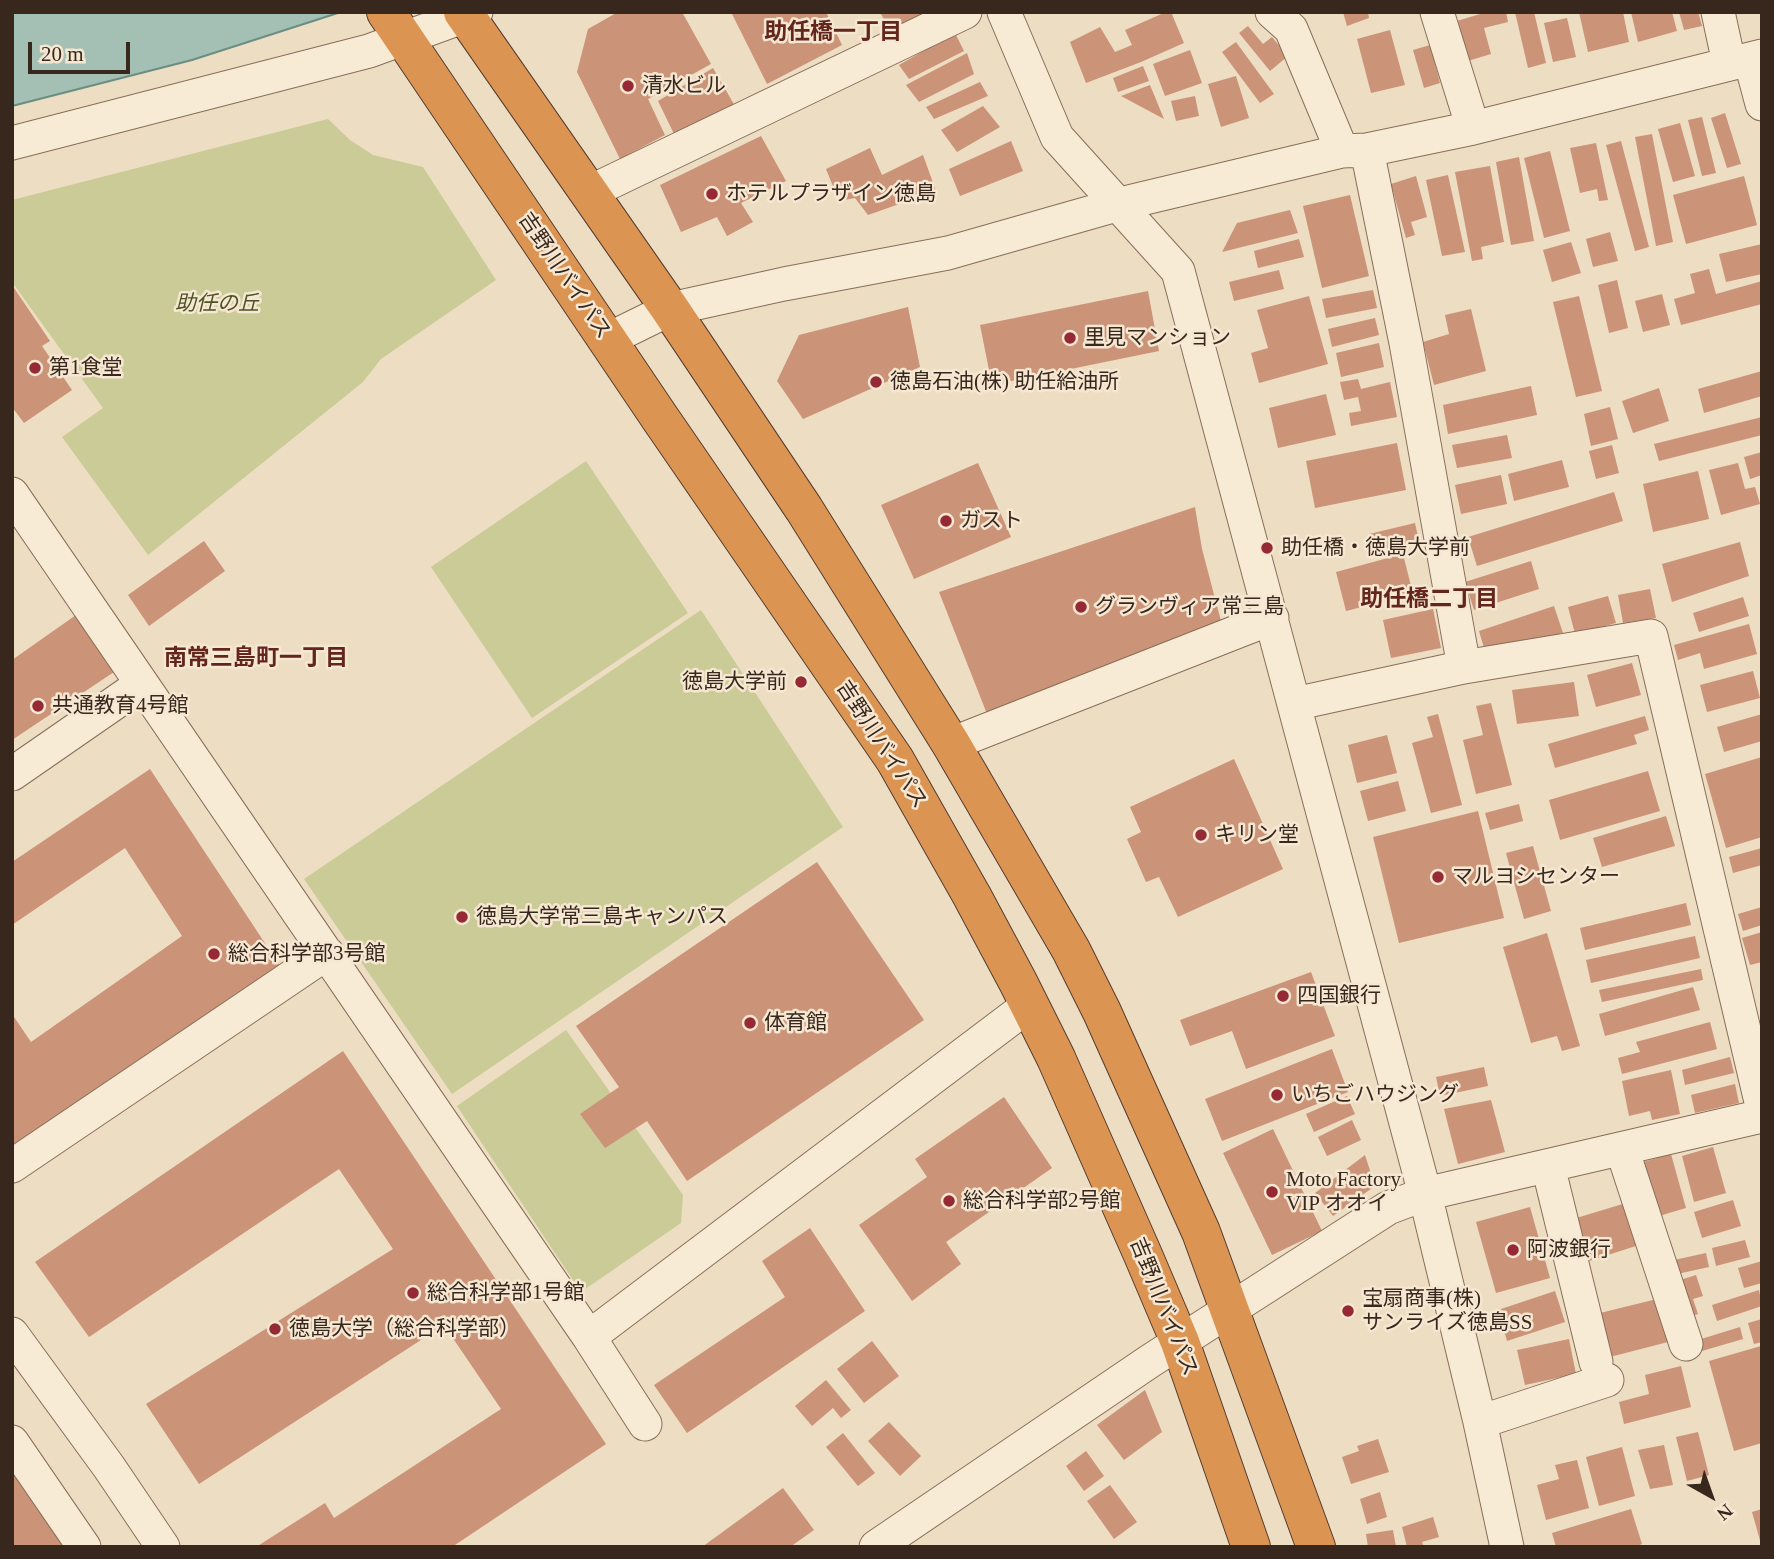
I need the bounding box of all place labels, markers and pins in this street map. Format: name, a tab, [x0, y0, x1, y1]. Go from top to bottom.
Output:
place label: 清水ビル	[642, 73, 726, 99]
marker: 清水ビル	[620, 78, 636, 94]
place label: ホテルプラザイン徳島	[726, 181, 936, 207]
marker: ホテルプラザイン徳島	[704, 186, 720, 202]
place label: 里見マンション	[1084, 325, 1231, 351]
marker: 里見マンション	[1062, 330, 1078, 346]
place label: 第1食堂	[49, 355, 122, 381]
marker: 第1食堂	[27, 360, 43, 376]
place label: 徳島石油(株) 助任給油所	[890, 369, 1119, 395]
marker: 徳島石油(株) 助任給油所	[868, 374, 884, 390]
place label: ガスト	[960, 508, 1023, 534]
marker: ガスト	[938, 513, 954, 529]
place label: 助任橋・徳島大学前	[1281, 535, 1470, 561]
marker: 助任橋・徳島大学前	[1259, 540, 1275, 556]
place label: グランヴィア常三島	[1095, 594, 1284, 620]
marker: グランヴィア常三島	[1073, 599, 1089, 615]
place label: 徳島大学前	[682, 669, 787, 695]
marker: 徳島大学前	[793, 674, 809, 690]
place label: 共通教育4号館	[52, 693, 188, 719]
marker: 共通教育4号館	[30, 698, 46, 714]
place label: キリン堂	[1215, 822, 1299, 848]
marker: キリン堂	[1193, 827, 1209, 843]
place label: マルヨシセンター	[1452, 864, 1620, 890]
marker: マルヨシセンター	[1430, 869, 1446, 885]
place label: 徳島大学常三島キャンパス	[476, 904, 728, 930]
marker: 徳島大学常三島キャンパス	[454, 909, 470, 925]
place label: 総合科学部3号館	[228, 941, 385, 967]
marker: 総合科学部3号館	[206, 946, 222, 962]
place label: 四国銀行	[1297, 983, 1381, 1009]
marker: 四国銀行	[1275, 988, 1291, 1004]
place label: 体育館	[764, 1010, 827, 1036]
marker: 体育館	[742, 1015, 758, 1031]
place label: いちごハウジング	[1291, 1082, 1459, 1108]
marker: いちごハウジング	[1269, 1087, 1285, 1103]
place label: Moto Factory VIP オオイ	[1286, 1167, 1401, 1217]
marker: Moto Factory VIP オオイ	[1264, 1184, 1280, 1200]
place label: 総合科学部2号館	[963, 1188, 1120, 1214]
marker: 総合科学部2号館	[941, 1193, 957, 1209]
place label: 阿波銀行	[1527, 1237, 1611, 1263]
marker: 阿波銀行	[1505, 1242, 1521, 1258]
place label: 総合科学部1号館	[427, 1280, 584, 1306]
marker: 総合科学部1号館	[405, 1285, 421, 1301]
place label: 宝扇商事(株) サンライズ徳島SS	[1362, 1286, 1532, 1336]
marker: 宝扇商事(株) サンライズ徳島SS	[1340, 1303, 1356, 1319]
place label: 徳島大学（総合科学部）	[289, 1316, 520, 1342]
marker: 徳島大学（総合科学部）	[267, 1321, 283, 1337]

